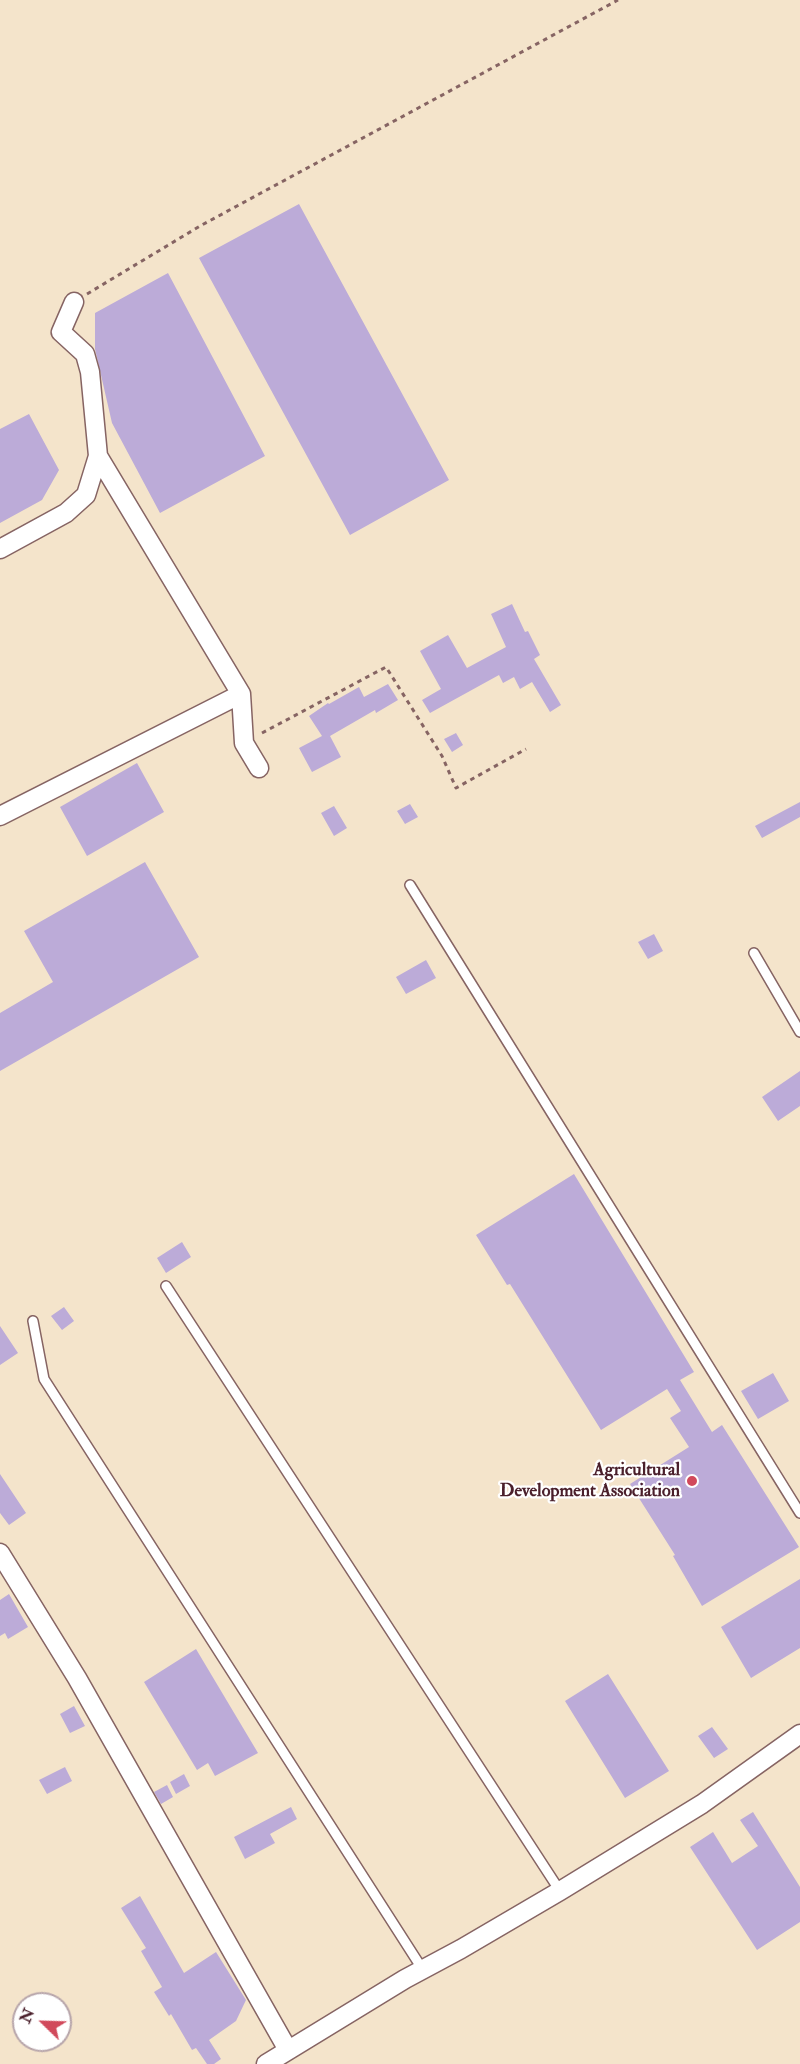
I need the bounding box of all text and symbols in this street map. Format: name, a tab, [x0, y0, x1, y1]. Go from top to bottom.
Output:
place label: Agricultural Development Association	[500, 1460, 680, 1502]
marker: Agricultural Development Association	[685, 1474, 699, 1488]
north arrow	[12, 1992, 72, 2052]
text: N	[15, 2005, 39, 2026]

